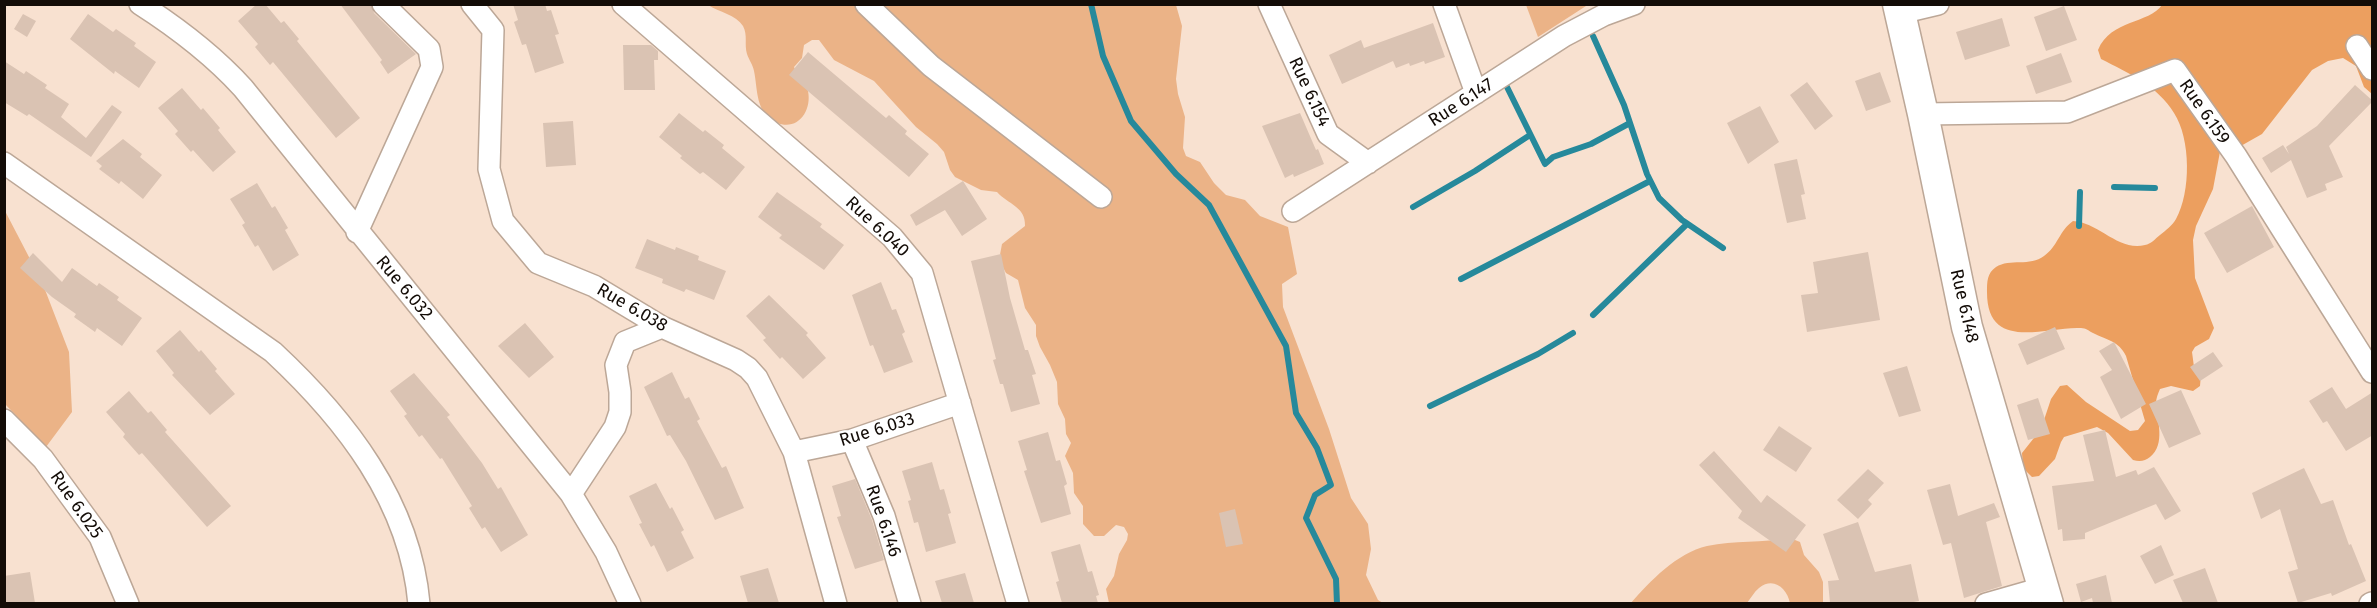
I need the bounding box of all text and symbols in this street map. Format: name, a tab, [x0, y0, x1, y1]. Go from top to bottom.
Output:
street label: Rue 6.154	[1283, 54, 1335, 130]
street label: Rue 6.147	[1425, 74, 1497, 132]
street label: Rue 6.159	[2174, 75, 2234, 149]
street label: Rue 6.040	[841, 192, 913, 262]
street label: Rue 6.032	[371, 251, 437, 325]
street label: Rue 6.148	[1945, 267, 1983, 345]
street label: Rue 6.038	[593, 279, 671, 337]
street label: Rue 6.033	[837, 408, 917, 452]
street label: Rue 6.025	[45, 467, 107, 543]
street label: Rue 6.146	[861, 482, 905, 560]

